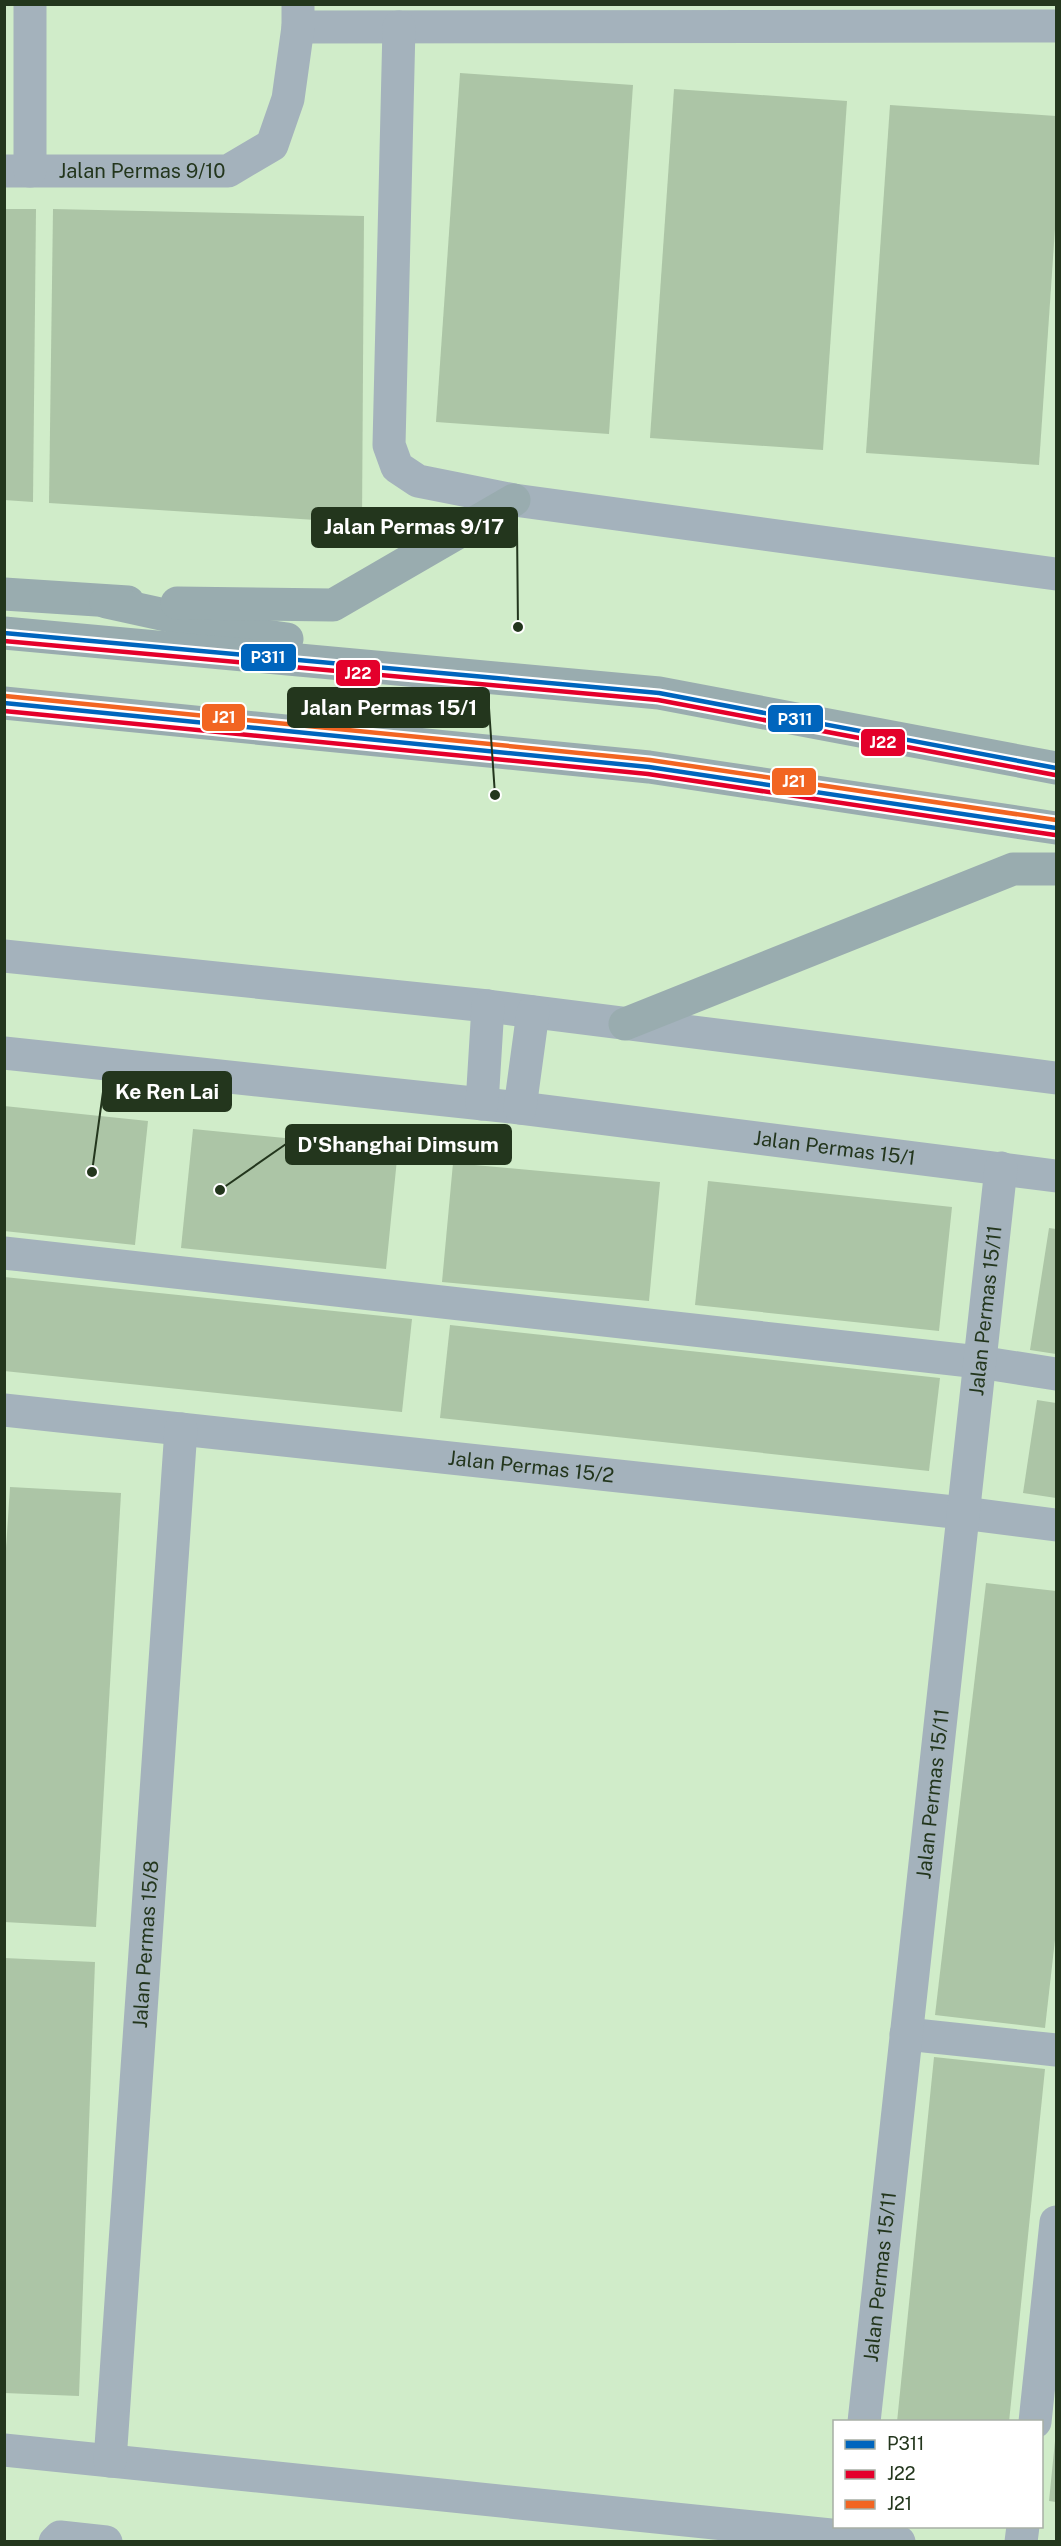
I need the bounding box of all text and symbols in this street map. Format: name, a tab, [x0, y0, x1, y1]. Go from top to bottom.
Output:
street label: Jalan Permas 9/10	[58, 159, 226, 183]
callout: Jalan Permas 9/17	[312, 508, 517, 547]
text: Jalan Permas 9/17	[324, 514, 504, 539]
line badge: P311	[240, 643, 297, 672]
text: P311	[251, 648, 285, 667]
line badge: J22	[335, 659, 381, 687]
text: J22	[345, 664, 371, 683]
callout: Jalan Permas 15/1	[288, 688, 489, 727]
text: Jalan Permas 15/1	[301, 695, 477, 720]
line badge: J21	[201, 703, 246, 732]
line badge: P311	[767, 704, 824, 733]
text: J21	[212, 708, 236, 727]
text: P311	[778, 710, 812, 729]
line badge: J22	[860, 728, 906, 757]
text: J22	[870, 733, 896, 752]
line badge: J21	[771, 767, 817, 796]
text: J21	[782, 772, 806, 791]
callout: Ke Ren Lai	[103, 1072, 231, 1111]
text: Ke Ren Lai	[115, 1079, 219, 1104]
callout: D'Shanghai Dimsum	[286, 1125, 511, 1164]
street label: Jalan Permas 15/1	[752, 1126, 917, 1170]
text: D'Shanghai Dimsum	[297, 1132, 499, 1157]
street label: Jalan Permas 15/11	[964, 1224, 1007, 1397]
street label: Jalan Permas 15/2	[447, 1446, 615, 1487]
street label: Jalan Permas 15/11	[911, 1707, 954, 1880]
street label: Jalan Permas 15/8	[128, 1860, 163, 2029]
street label: Jalan Permas 15/11	[859, 2190, 901, 2363]
legend	[833, 2420, 1043, 2528]
text: P311	[887, 2433, 924, 2454]
text: J22	[887, 2463, 915, 2484]
text: J21	[887, 2493, 912, 2514]

